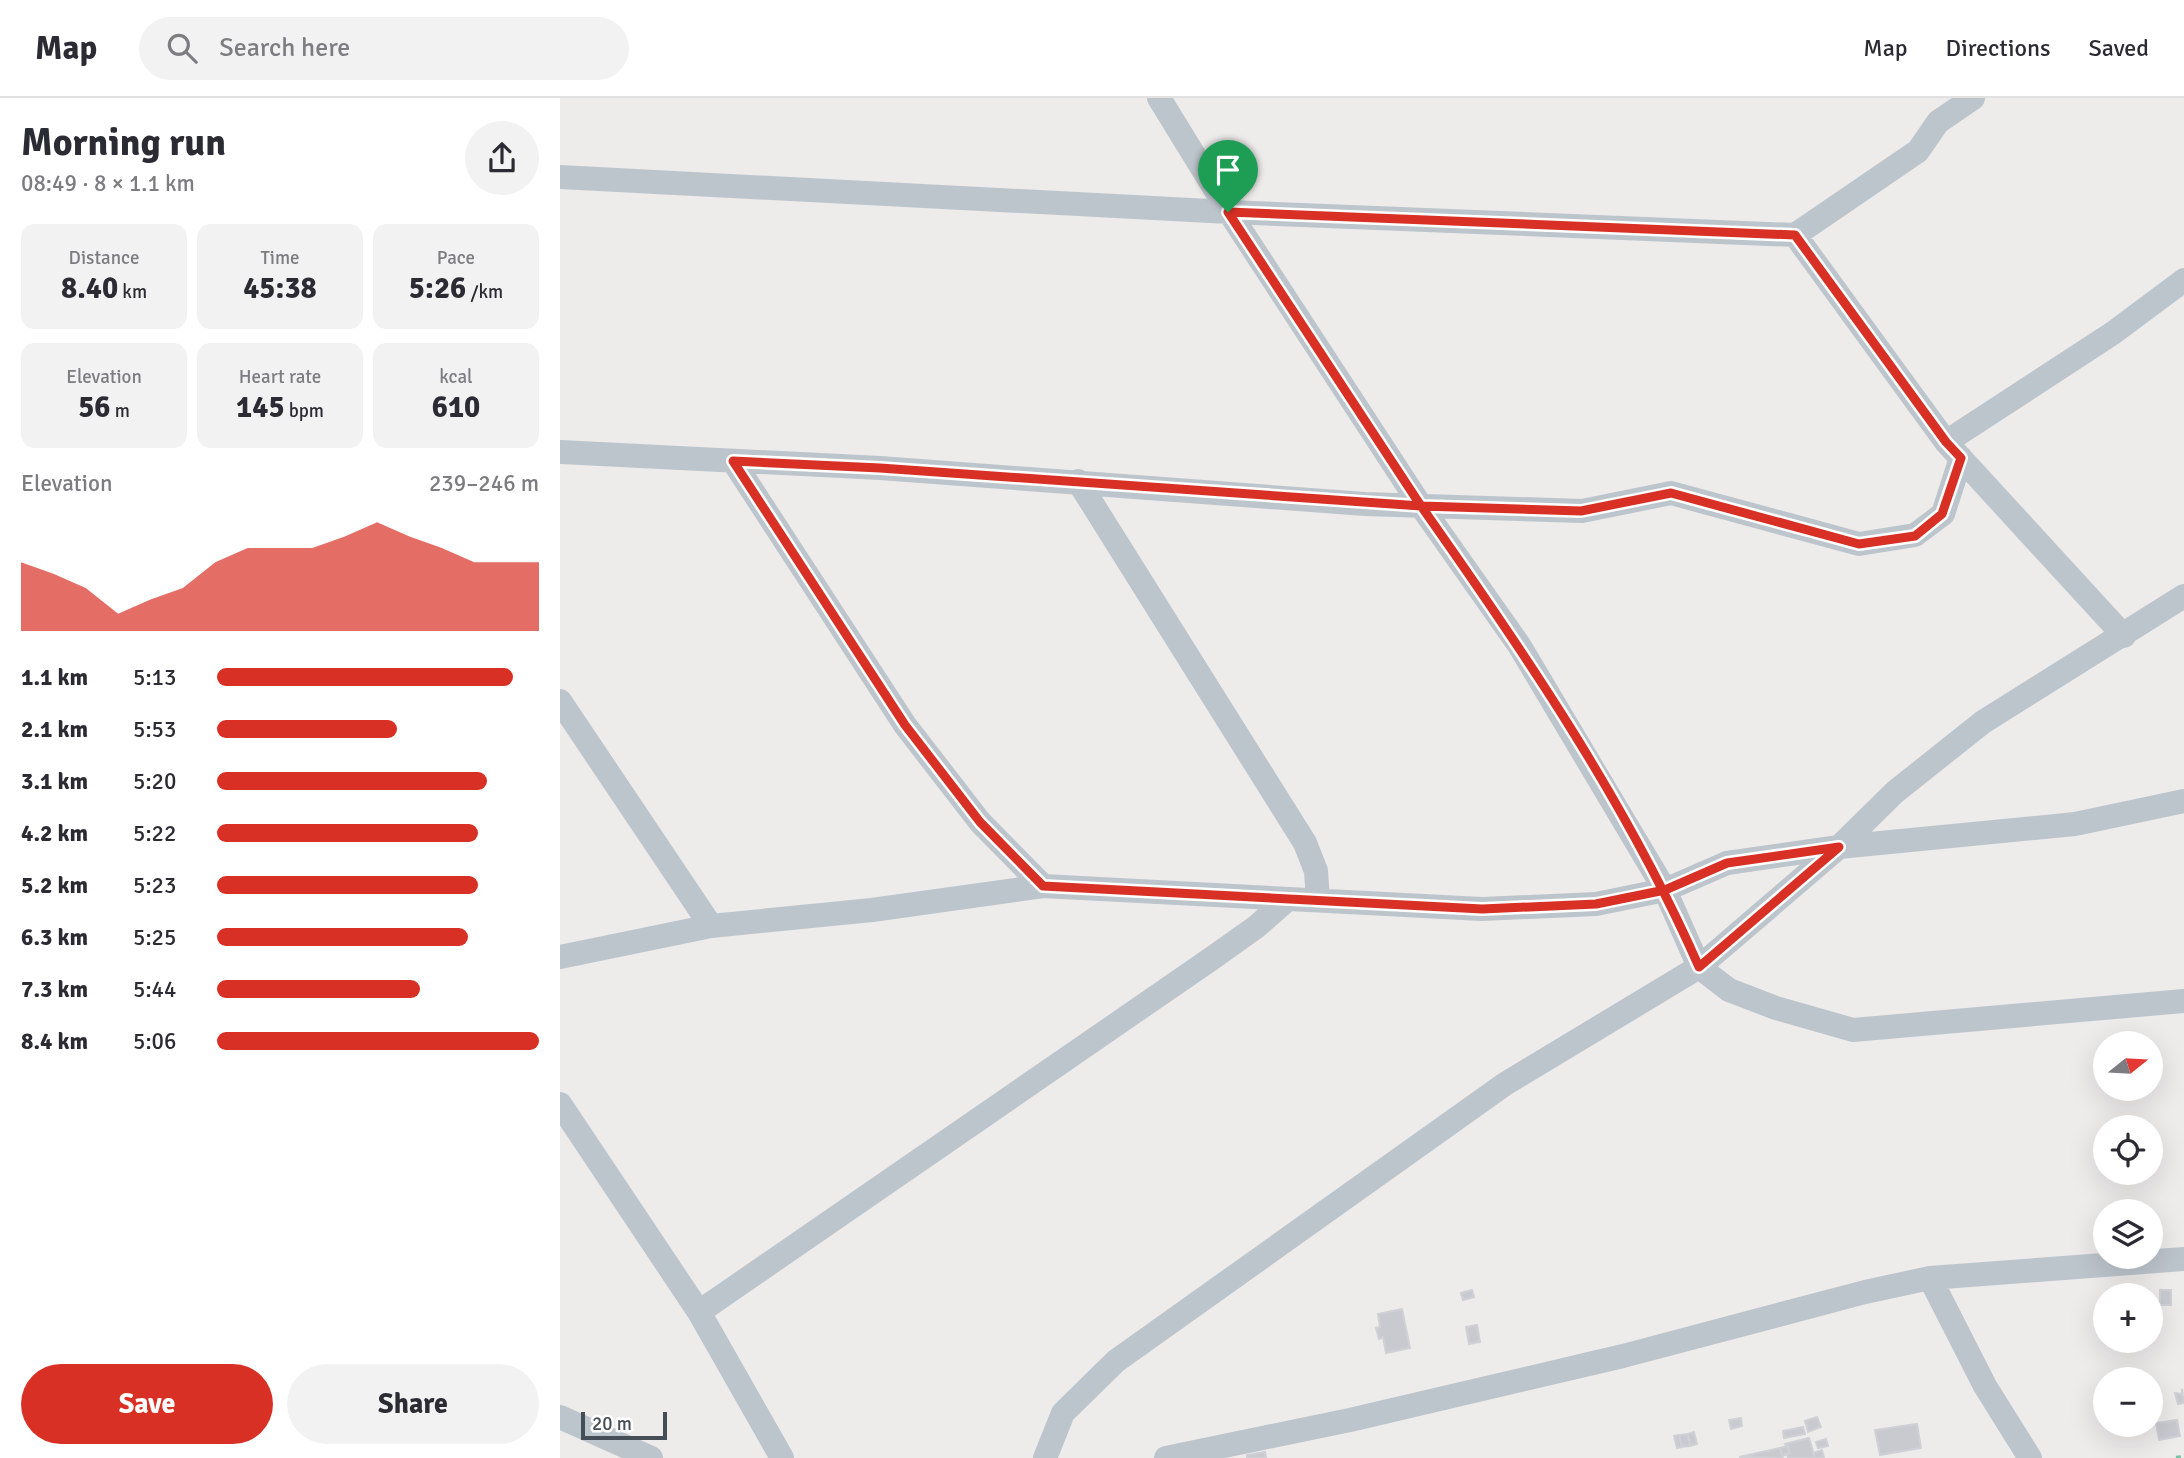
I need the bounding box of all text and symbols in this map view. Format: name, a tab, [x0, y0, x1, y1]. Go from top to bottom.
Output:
search box	[139, 17, 629, 80]
text: Map	[35, 28, 97, 69]
icon: search	[163, 29, 201, 67]
text: Search here	[219, 32, 350, 64]
text: Map	[1863, 33, 1908, 63]
text: Directions	[1946, 33, 2051, 63]
text: Saved	[2089, 33, 2149, 63]
text: Morning run	[21, 119, 226, 166]
button: share	[465, 121, 539, 195]
pin	[1198, 140, 1258, 212]
icon: arrive	[1209, 151, 1247, 189]
text: 08:49 · 8 × 1.1 km	[21, 169, 195, 198]
text: Distance	[69, 246, 139, 270]
text: Time	[260, 246, 300, 270]
text: Pace	[437, 246, 475, 270]
text: 8.40	[61, 270, 118, 307]
text: 45:38	[243, 270, 317, 307]
text: 5:26	[409, 270, 466, 307]
text: km	[118, 280, 147, 304]
text: /km	[466, 280, 503, 304]
text: Elevation	[66, 365, 142, 389]
text: Heart rate	[239, 365, 321, 389]
text: kcal	[439, 365, 473, 389]
text: 56	[78, 389, 111, 426]
text: 145	[236, 389, 285, 426]
text: 610	[432, 389, 480, 426]
text: m	[111, 399, 130, 423]
text: bpm	[285, 399, 324, 423]
text: Elevation	[21, 469, 113, 498]
text: 239–246 m	[429, 469, 539, 498]
text: 1.1 km	[21, 663, 88, 692]
text: 5:13	[133, 663, 176, 692]
text: 2.1 km	[21, 715, 88, 744]
text: 5:53	[133, 715, 176, 744]
text: 3.1 km	[21, 767, 88, 796]
text: 5:20	[133, 767, 176, 796]
text: 4.2 km	[21, 819, 88, 848]
text: 5:22	[133, 819, 176, 848]
text: 5.2 km	[21, 871, 88, 900]
text: 5:23	[133, 871, 176, 900]
text: 6.3 km	[21, 923, 88, 952]
text: 5:25	[133, 923, 176, 952]
text: 7.3 km	[21, 975, 88, 1004]
text: 5:44	[133, 975, 176, 1004]
text: 8.4 km	[21, 1027, 88, 1056]
text: 5:06	[133, 1027, 176, 1056]
north arrow	[2093, 1031, 2163, 1101]
map controls	[2093, 1031, 2163, 1437]
button: locate	[2093, 1115, 2163, 1185]
button: layers	[2093, 1199, 2163, 1269]
button: +	[2093, 1283, 2163, 1353]
button: Save	[21, 1364, 273, 1444]
button: Share	[287, 1364, 539, 1444]
button: −	[2093, 1367, 2163, 1437]
scale bar	[581, 1409, 667, 1441]
text: 20 m	[592, 1412, 632, 1436]

